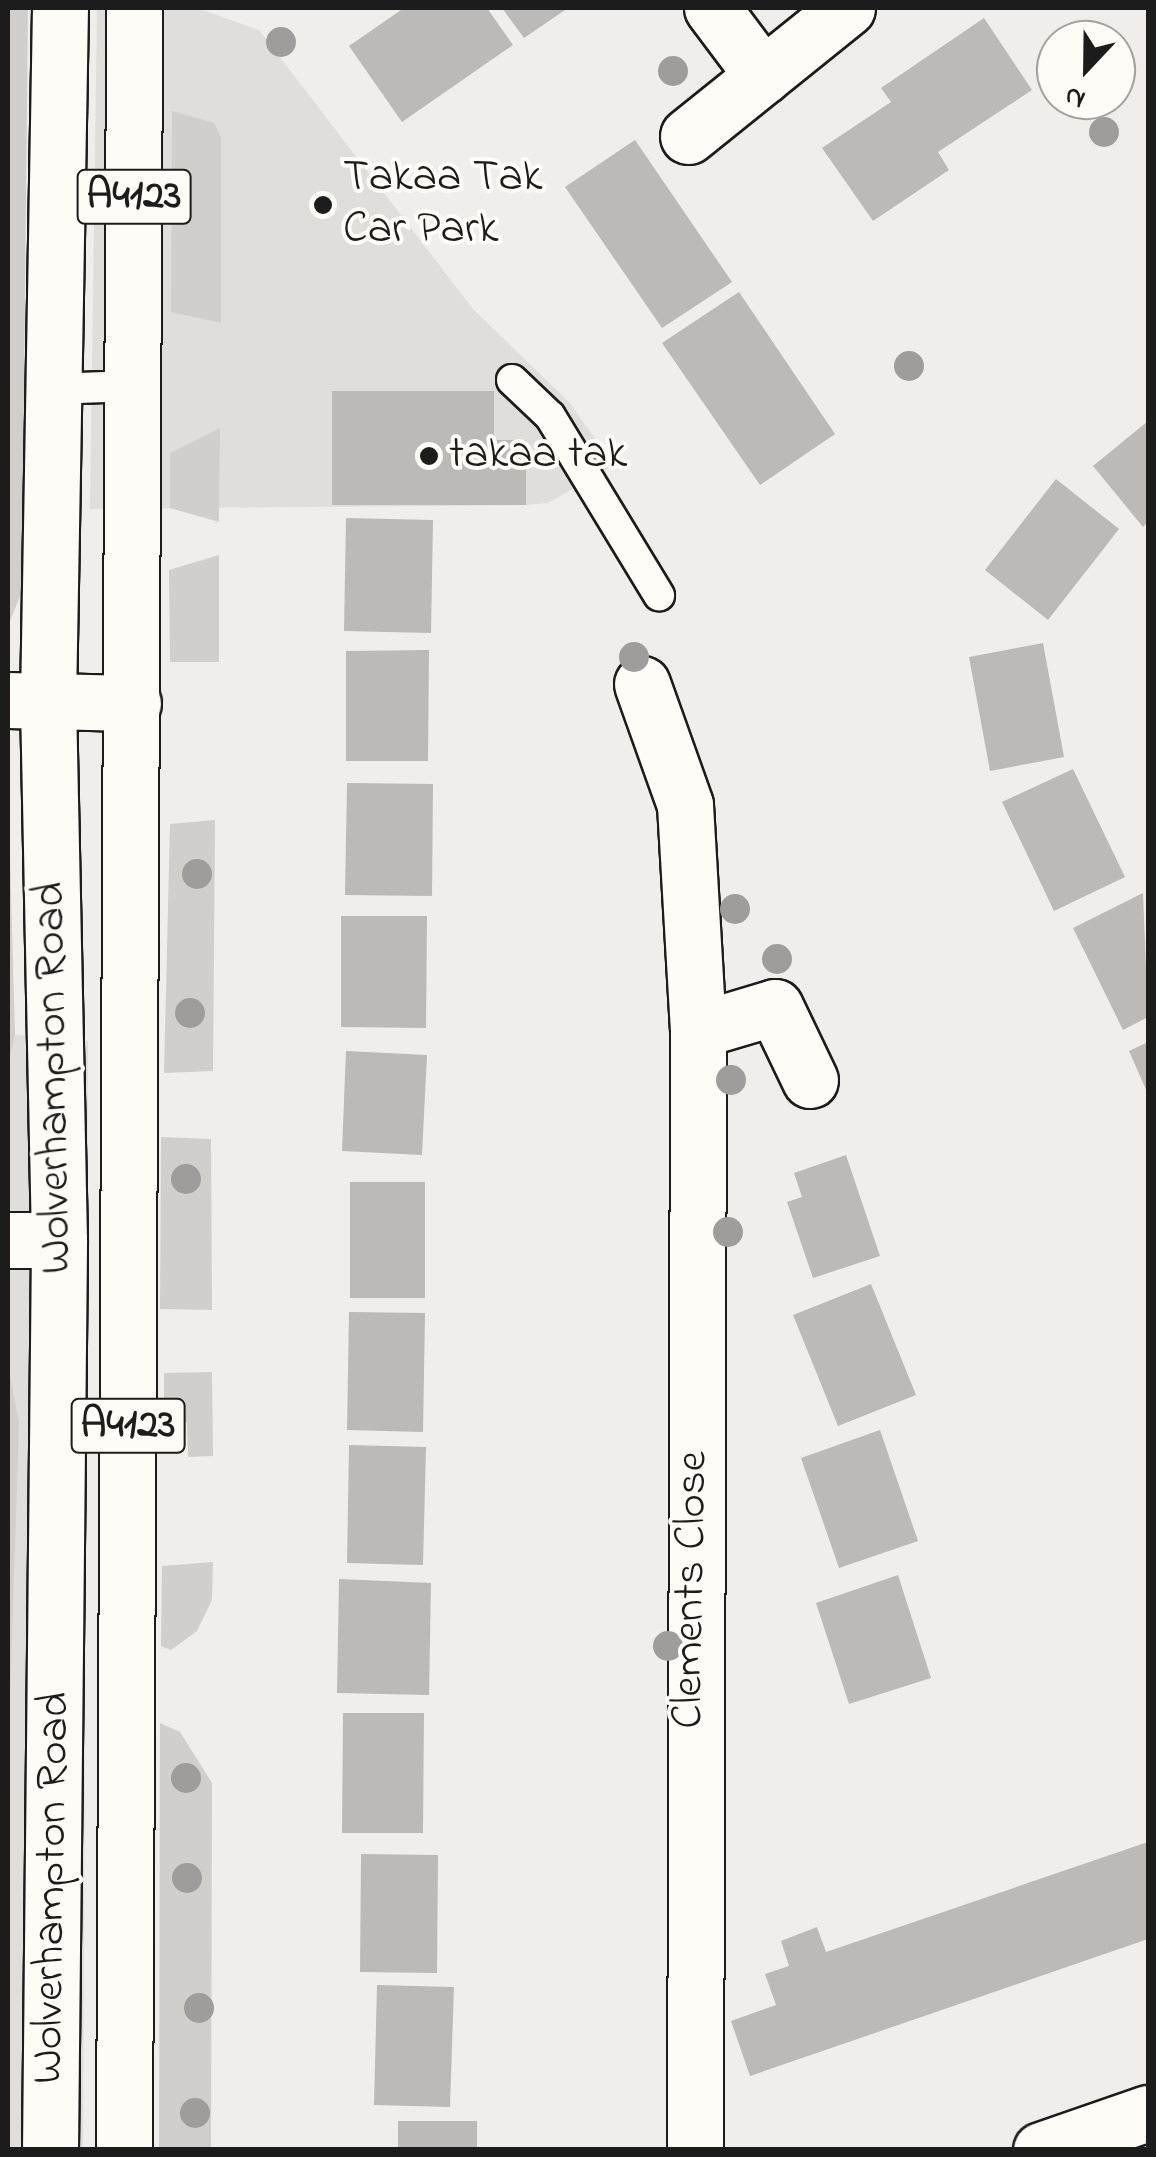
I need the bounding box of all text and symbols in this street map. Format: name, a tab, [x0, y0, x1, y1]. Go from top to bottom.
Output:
north arrow	[1036, 20, 1136, 120]
text: N	[1059, 74, 1092, 119]
place label: Takaa Tak Car Park	[343, 152, 542, 258]
road number: A4123	[76, 160, 192, 234]
marker: Takaa Tak Car Park	[312, 194, 334, 216]
place label: takaa tak	[449, 429, 627, 483]
marker: takaa tak	[418, 445, 440, 467]
street label: Wolverhampton Road	[25, 881, 85, 1275]
road number: A4123	[70, 1389, 186, 1463]
street label: Clements Close	[663, 1451, 721, 1729]
street label: Wolverhampton Road	[23, 1691, 83, 2085]

